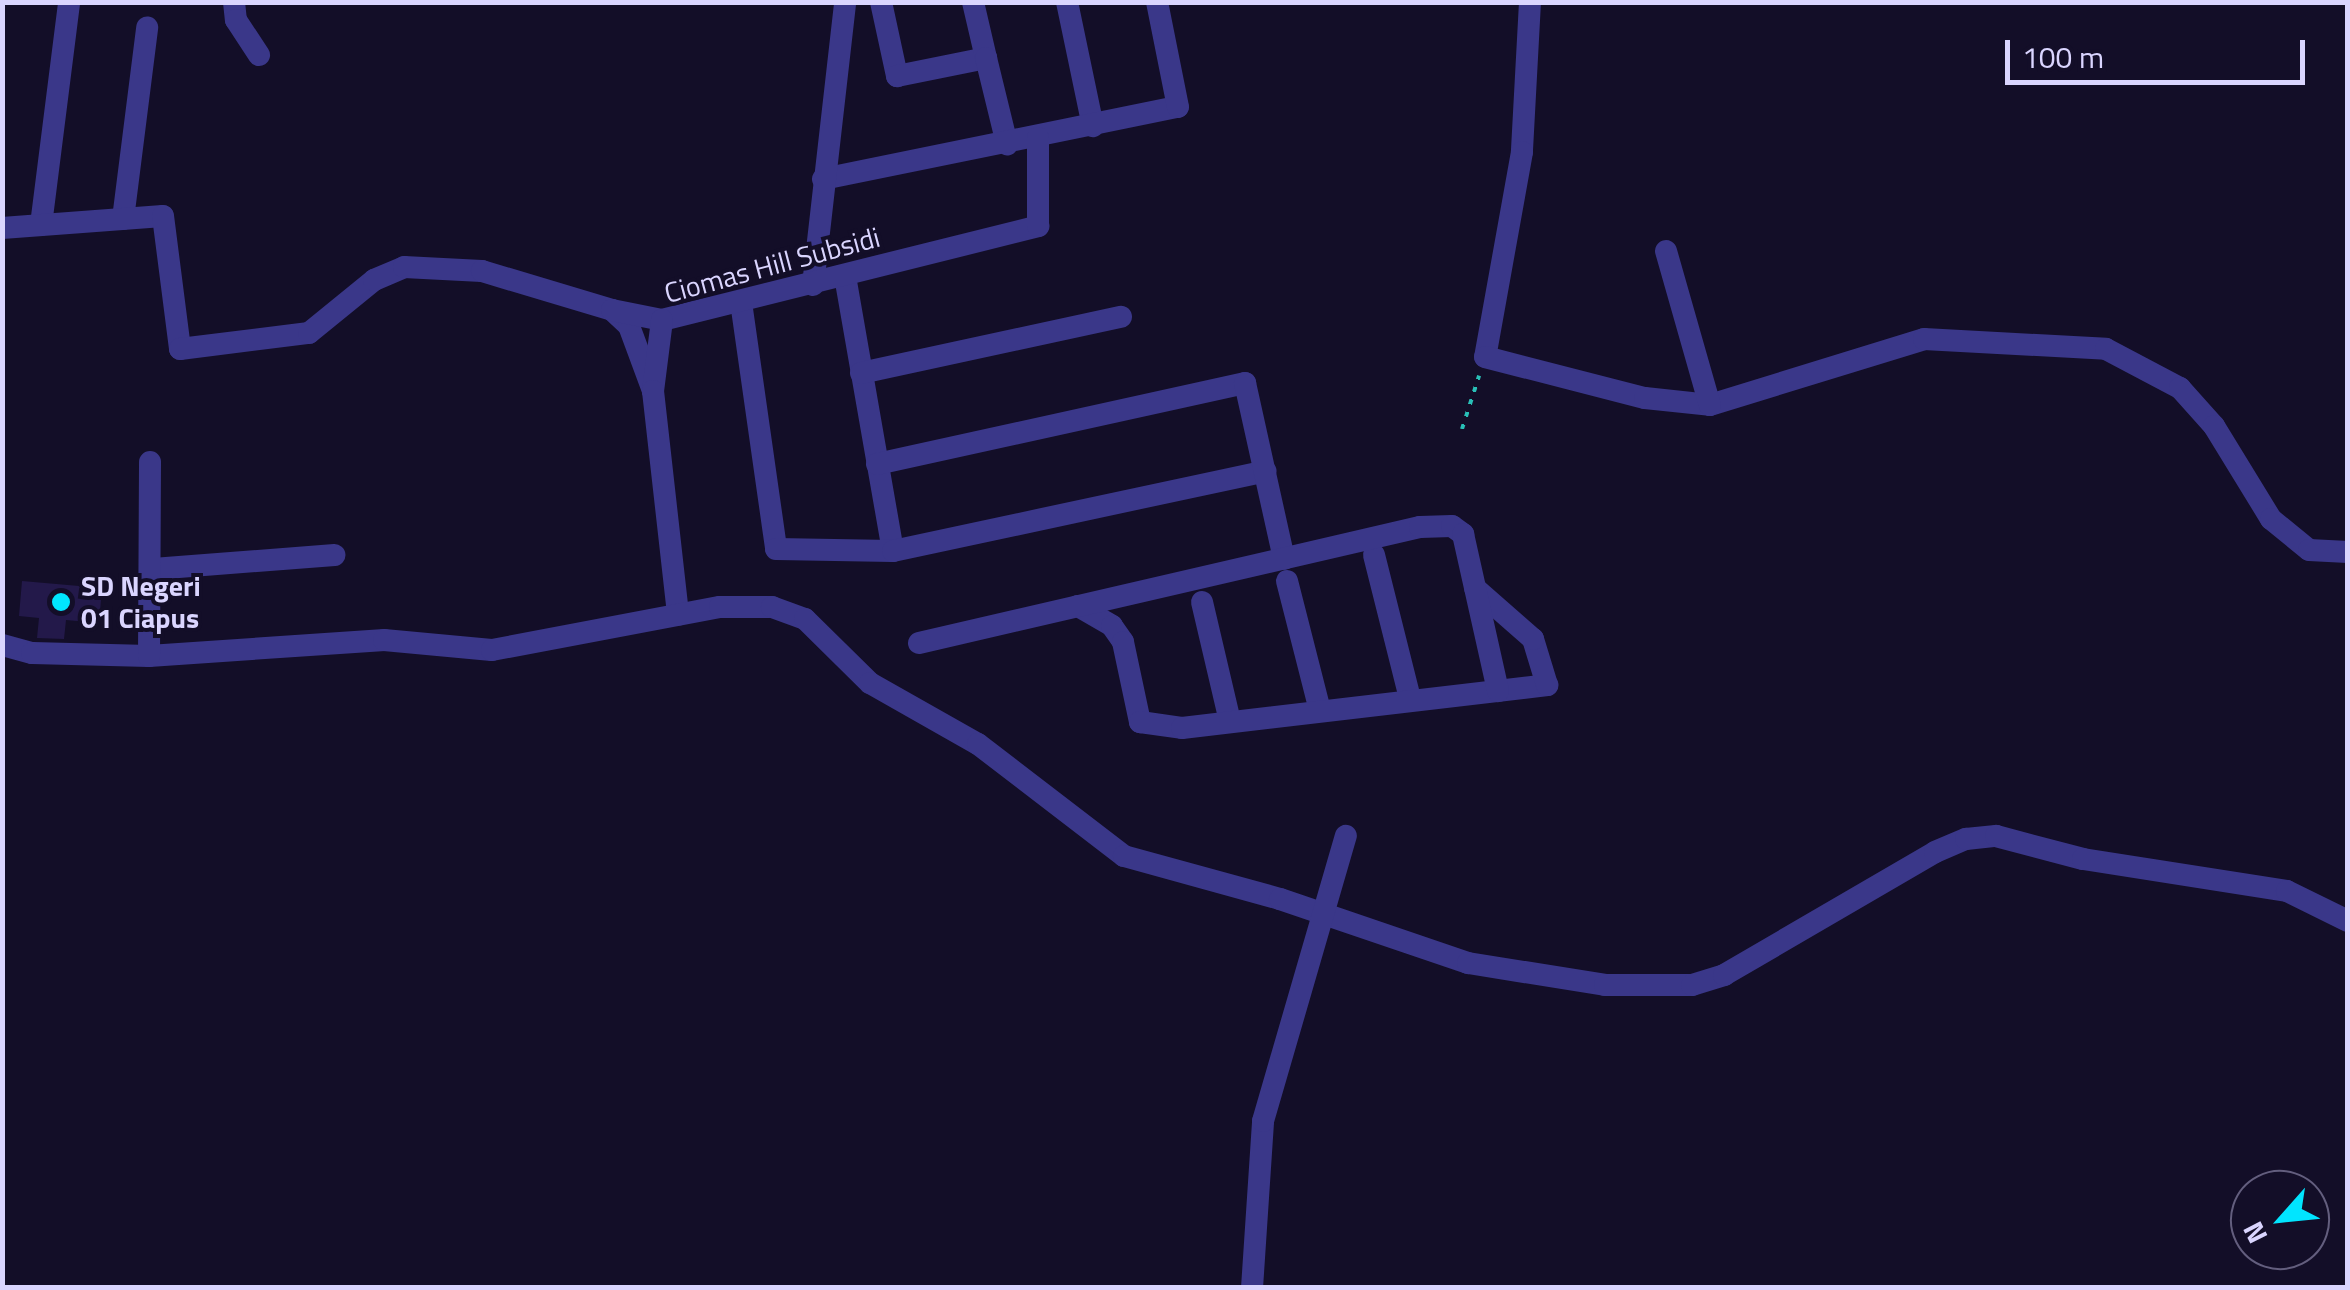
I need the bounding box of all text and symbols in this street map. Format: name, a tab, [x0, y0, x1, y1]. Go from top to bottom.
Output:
scale bar	[2010, 20, 2310, 82]
text: 100 m	[2022, 34, 2104, 80]
street label: Ciomas Hill Subsidi	[661, 220, 883, 310]
place label: SD Negeri 01 Ciapus	[81, 569, 201, 635]
marker: SD Negeri 01 Ciapus	[50, 591, 72, 613]
north arrow	[2230, 1170, 2330, 1270]
text: N	[2231, 1215, 2278, 1251]

